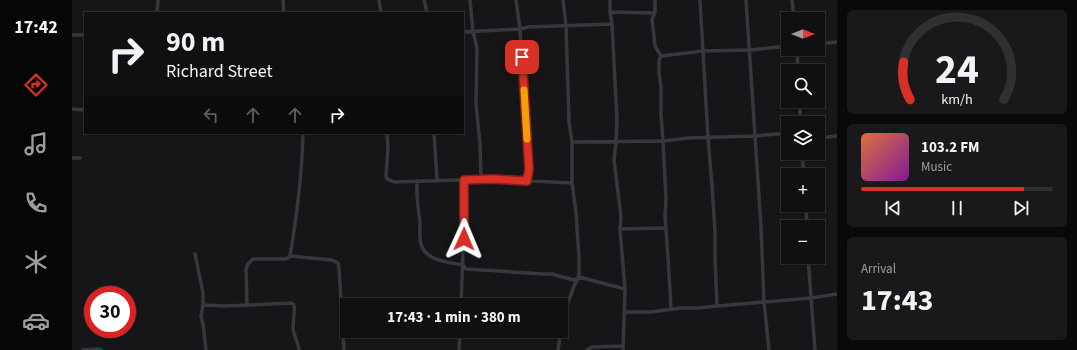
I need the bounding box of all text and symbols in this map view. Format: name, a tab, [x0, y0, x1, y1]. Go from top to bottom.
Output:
north arrow	[781, 12, 825, 56]
map controls	[781, 12, 825, 264]
text: 17:42	[14, 15, 58, 40]
text: 90 m	[166, 22, 225, 62]
icon: right	[100, 28, 152, 80]
pin	[505, 40, 539, 74]
text: 24	[935, 40, 979, 100]
icon: arrive	[511, 46, 533, 68]
text: Richard Street	[166, 59, 273, 84]
button: search	[781, 64, 825, 108]
icon: directions	[22, 71, 50, 99]
text: km/h	[941, 89, 973, 110]
icon: left	[200, 104, 222, 126]
icon: ahead	[242, 104, 264, 126]
icon: ahead	[284, 104, 306, 126]
icon: right	[326, 104, 348, 126]
button: layers	[781, 116, 825, 160]
icon: music	[22, 130, 50, 158]
text: 103.2 FM	[921, 137, 979, 158]
text: Music	[921, 158, 952, 176]
button: +	[781, 168, 825, 212]
icon: phone	[22, 189, 50, 217]
icon: previous	[882, 197, 904, 219]
icon: pause	[946, 197, 968, 219]
icon: next	[1010, 197, 1032, 219]
position arrow	[443, 218, 485, 260]
button: −	[781, 220, 825, 264]
icon: climate	[22, 248, 50, 276]
text: Arrival	[861, 260, 896, 278]
text: 17:43	[861, 279, 933, 322]
speed limit sign: 30	[84, 286, 136, 338]
icon: car	[22, 307, 50, 335]
text: 17:43 · 1 min · 380 m	[387, 307, 521, 328]

